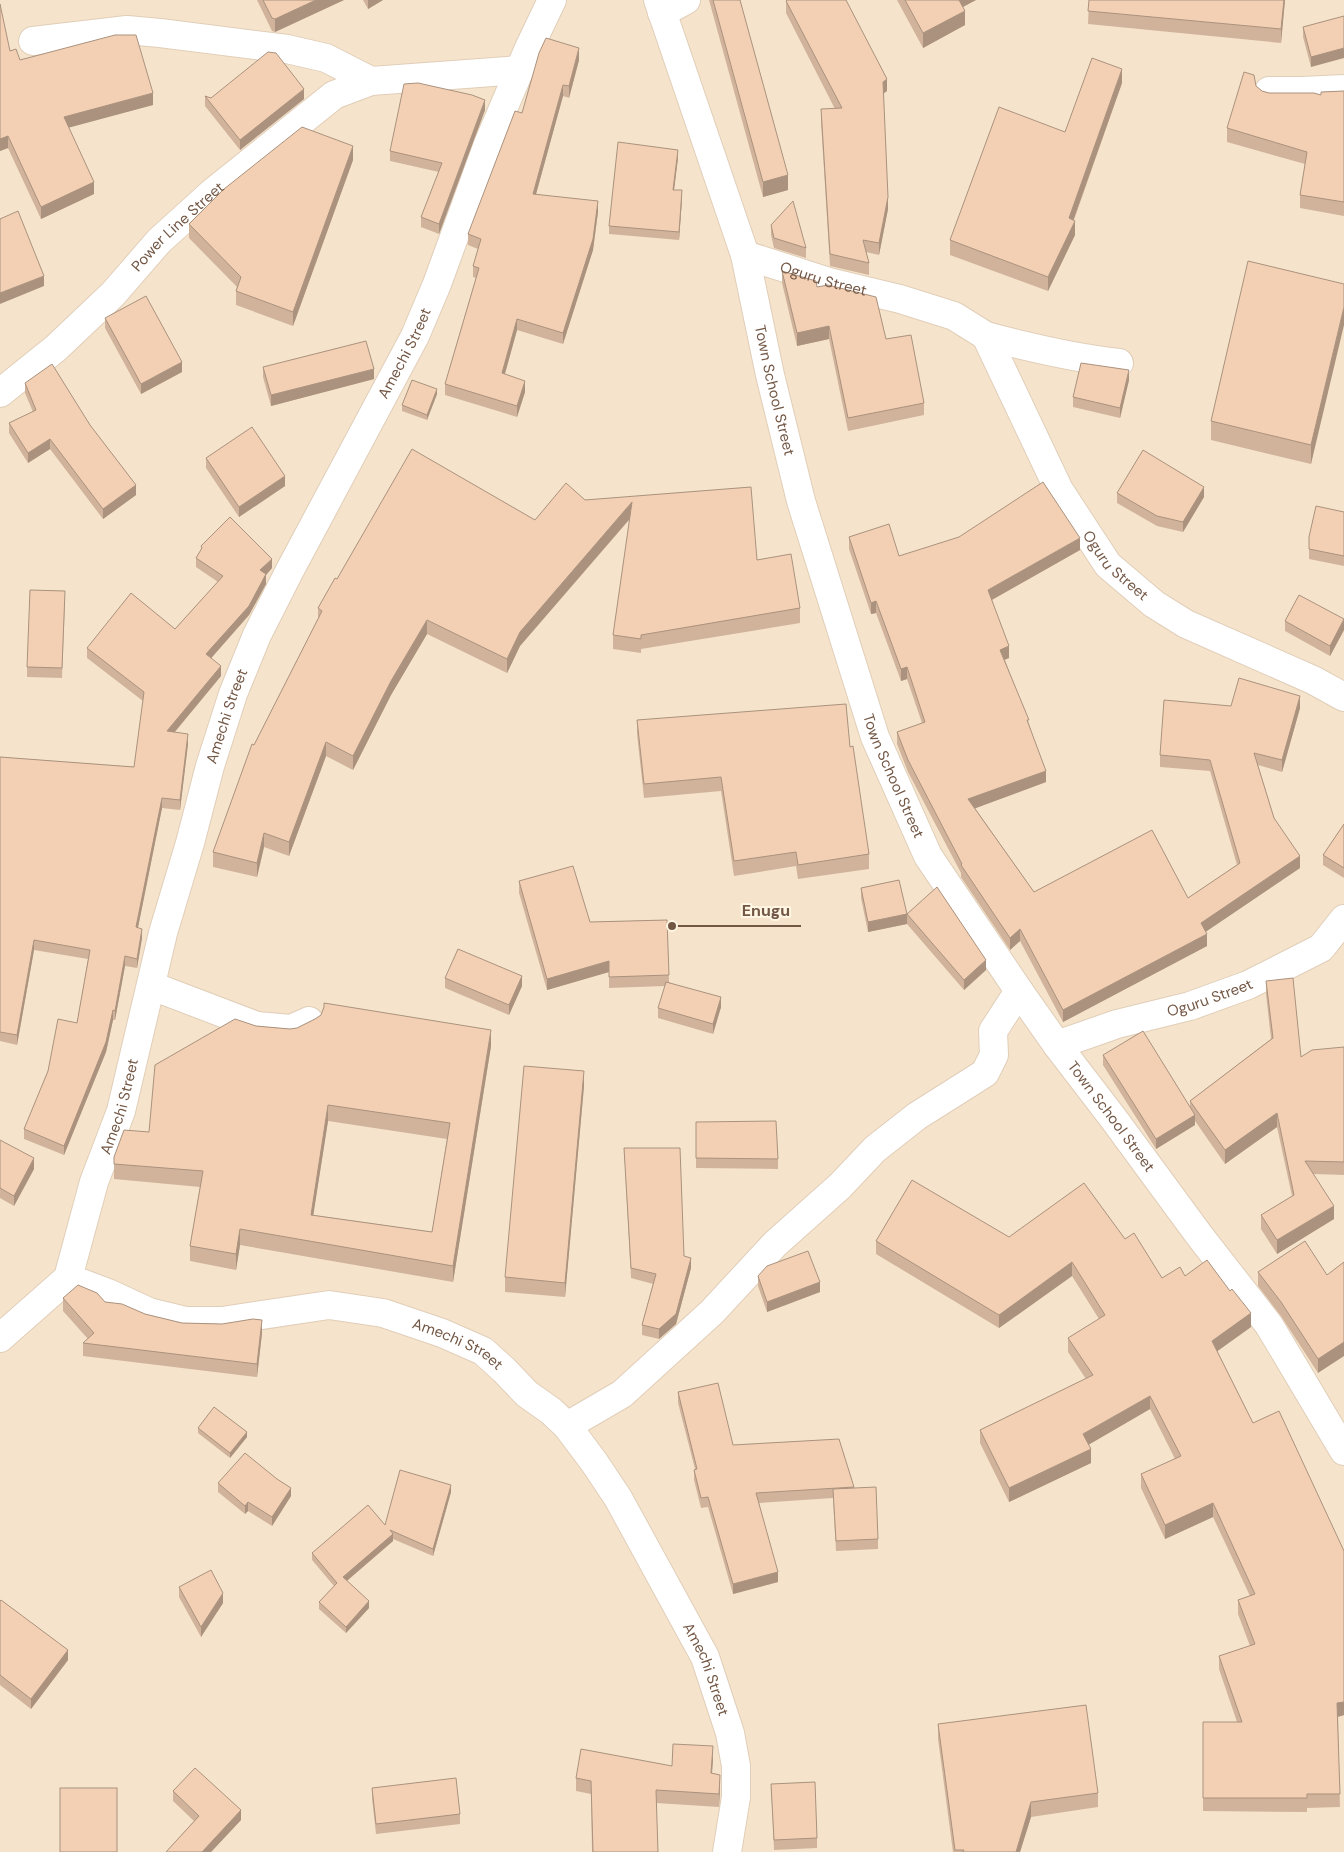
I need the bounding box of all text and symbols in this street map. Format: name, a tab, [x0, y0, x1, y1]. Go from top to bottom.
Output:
street label: Power Line Street	[127, 177, 228, 276]
street label: Oguru Street	[777, 257, 869, 301]
street label: Amechi Street	[373, 305, 436, 402]
street label: Town School Street	[750, 323, 799, 458]
street label: Oguru Street	[1078, 527, 1153, 605]
street label: Amechi Street	[201, 666, 252, 766]
street label: Town School Street	[858, 711, 929, 841]
callout: Enugu	[732, 895, 801, 926]
text: Enugu	[742, 900, 790, 921]
street label: Oguru Street	[1165, 974, 1256, 1021]
street label: Amechi Street	[95, 1057, 143, 1157]
street label: Town School Street	[1063, 1057, 1159, 1176]
street label: Amechi Street	[410, 1314, 507, 1374]
street label: Amechi Street	[678, 1619, 734, 1719]

